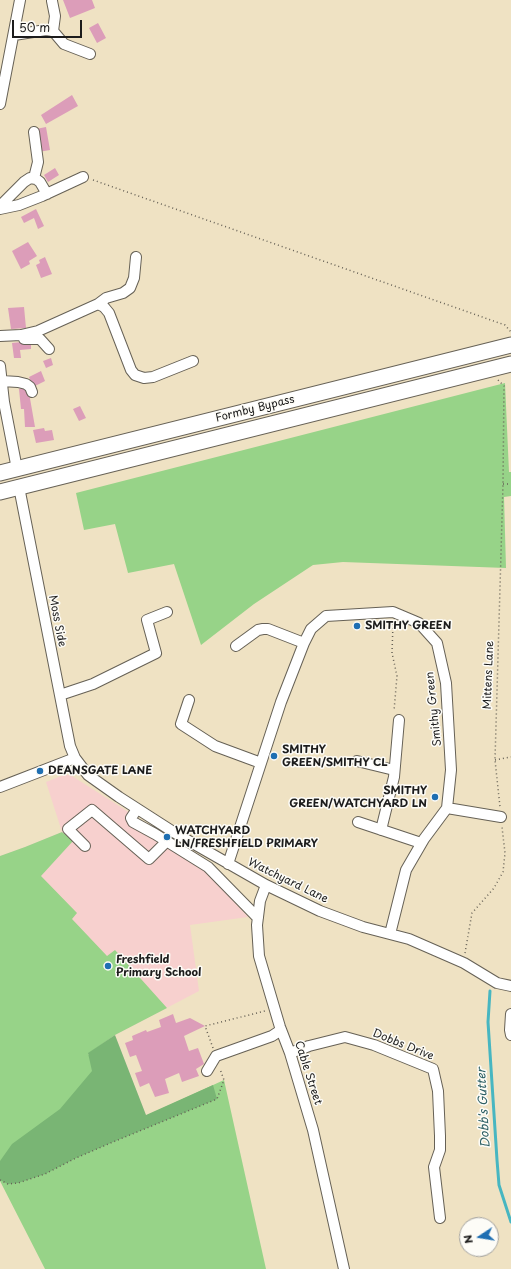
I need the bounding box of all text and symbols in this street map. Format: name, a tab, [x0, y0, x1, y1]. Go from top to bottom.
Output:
scale bar	[14, 12, 84, 38]
text: 50 m	[19, 18, 50, 36]
street label: Formby Bypass	[214, 393, 296, 425]
street label: Moss Side	[46, 594, 68, 648]
place label: SMITHY GREEN	[365, 619, 451, 633]
marker: SMITHY GREEN	[352, 621, 362, 631]
street label: Mittens Lane	[481, 640, 497, 710]
street label: Smithy Green	[424, 671, 444, 747]
place label: SMITHY GREEN/SMITHY CL	[282, 743, 388, 769]
marker: SMITHY GREEN/SMITHY CL	[269, 751, 279, 761]
place label: DEANSGATE LANE	[48, 764, 152, 778]
marker: DEANSGATE LANE	[35, 766, 45, 776]
place label: SMITHY GREEN/WATCHYARD LN	[289, 784, 427, 810]
marker: SMITHY GREEN/WATCHYARD LN	[430, 792, 440, 802]
place label: WATCHYARD LN/FRESHFIELD PRIMARY	[175, 824, 318, 850]
marker: WATCHYARD LN/FRESHFIELD PRIMARY	[162, 832, 172, 842]
street label: Watchyard Lane	[246, 856, 330, 906]
place label: Freshfield Primary School	[116, 953, 201, 979]
marker: Freshfield Primary School	[103, 961, 113, 971]
street label: Dobbs Drive	[370, 1027, 436, 1063]
street label: Cable Street	[291, 1039, 325, 1107]
water label: Dobb's Gutter	[475, 1067, 493, 1149]
north arrow	[459, 1217, 499, 1257]
text: N	[459, 1233, 477, 1245]

